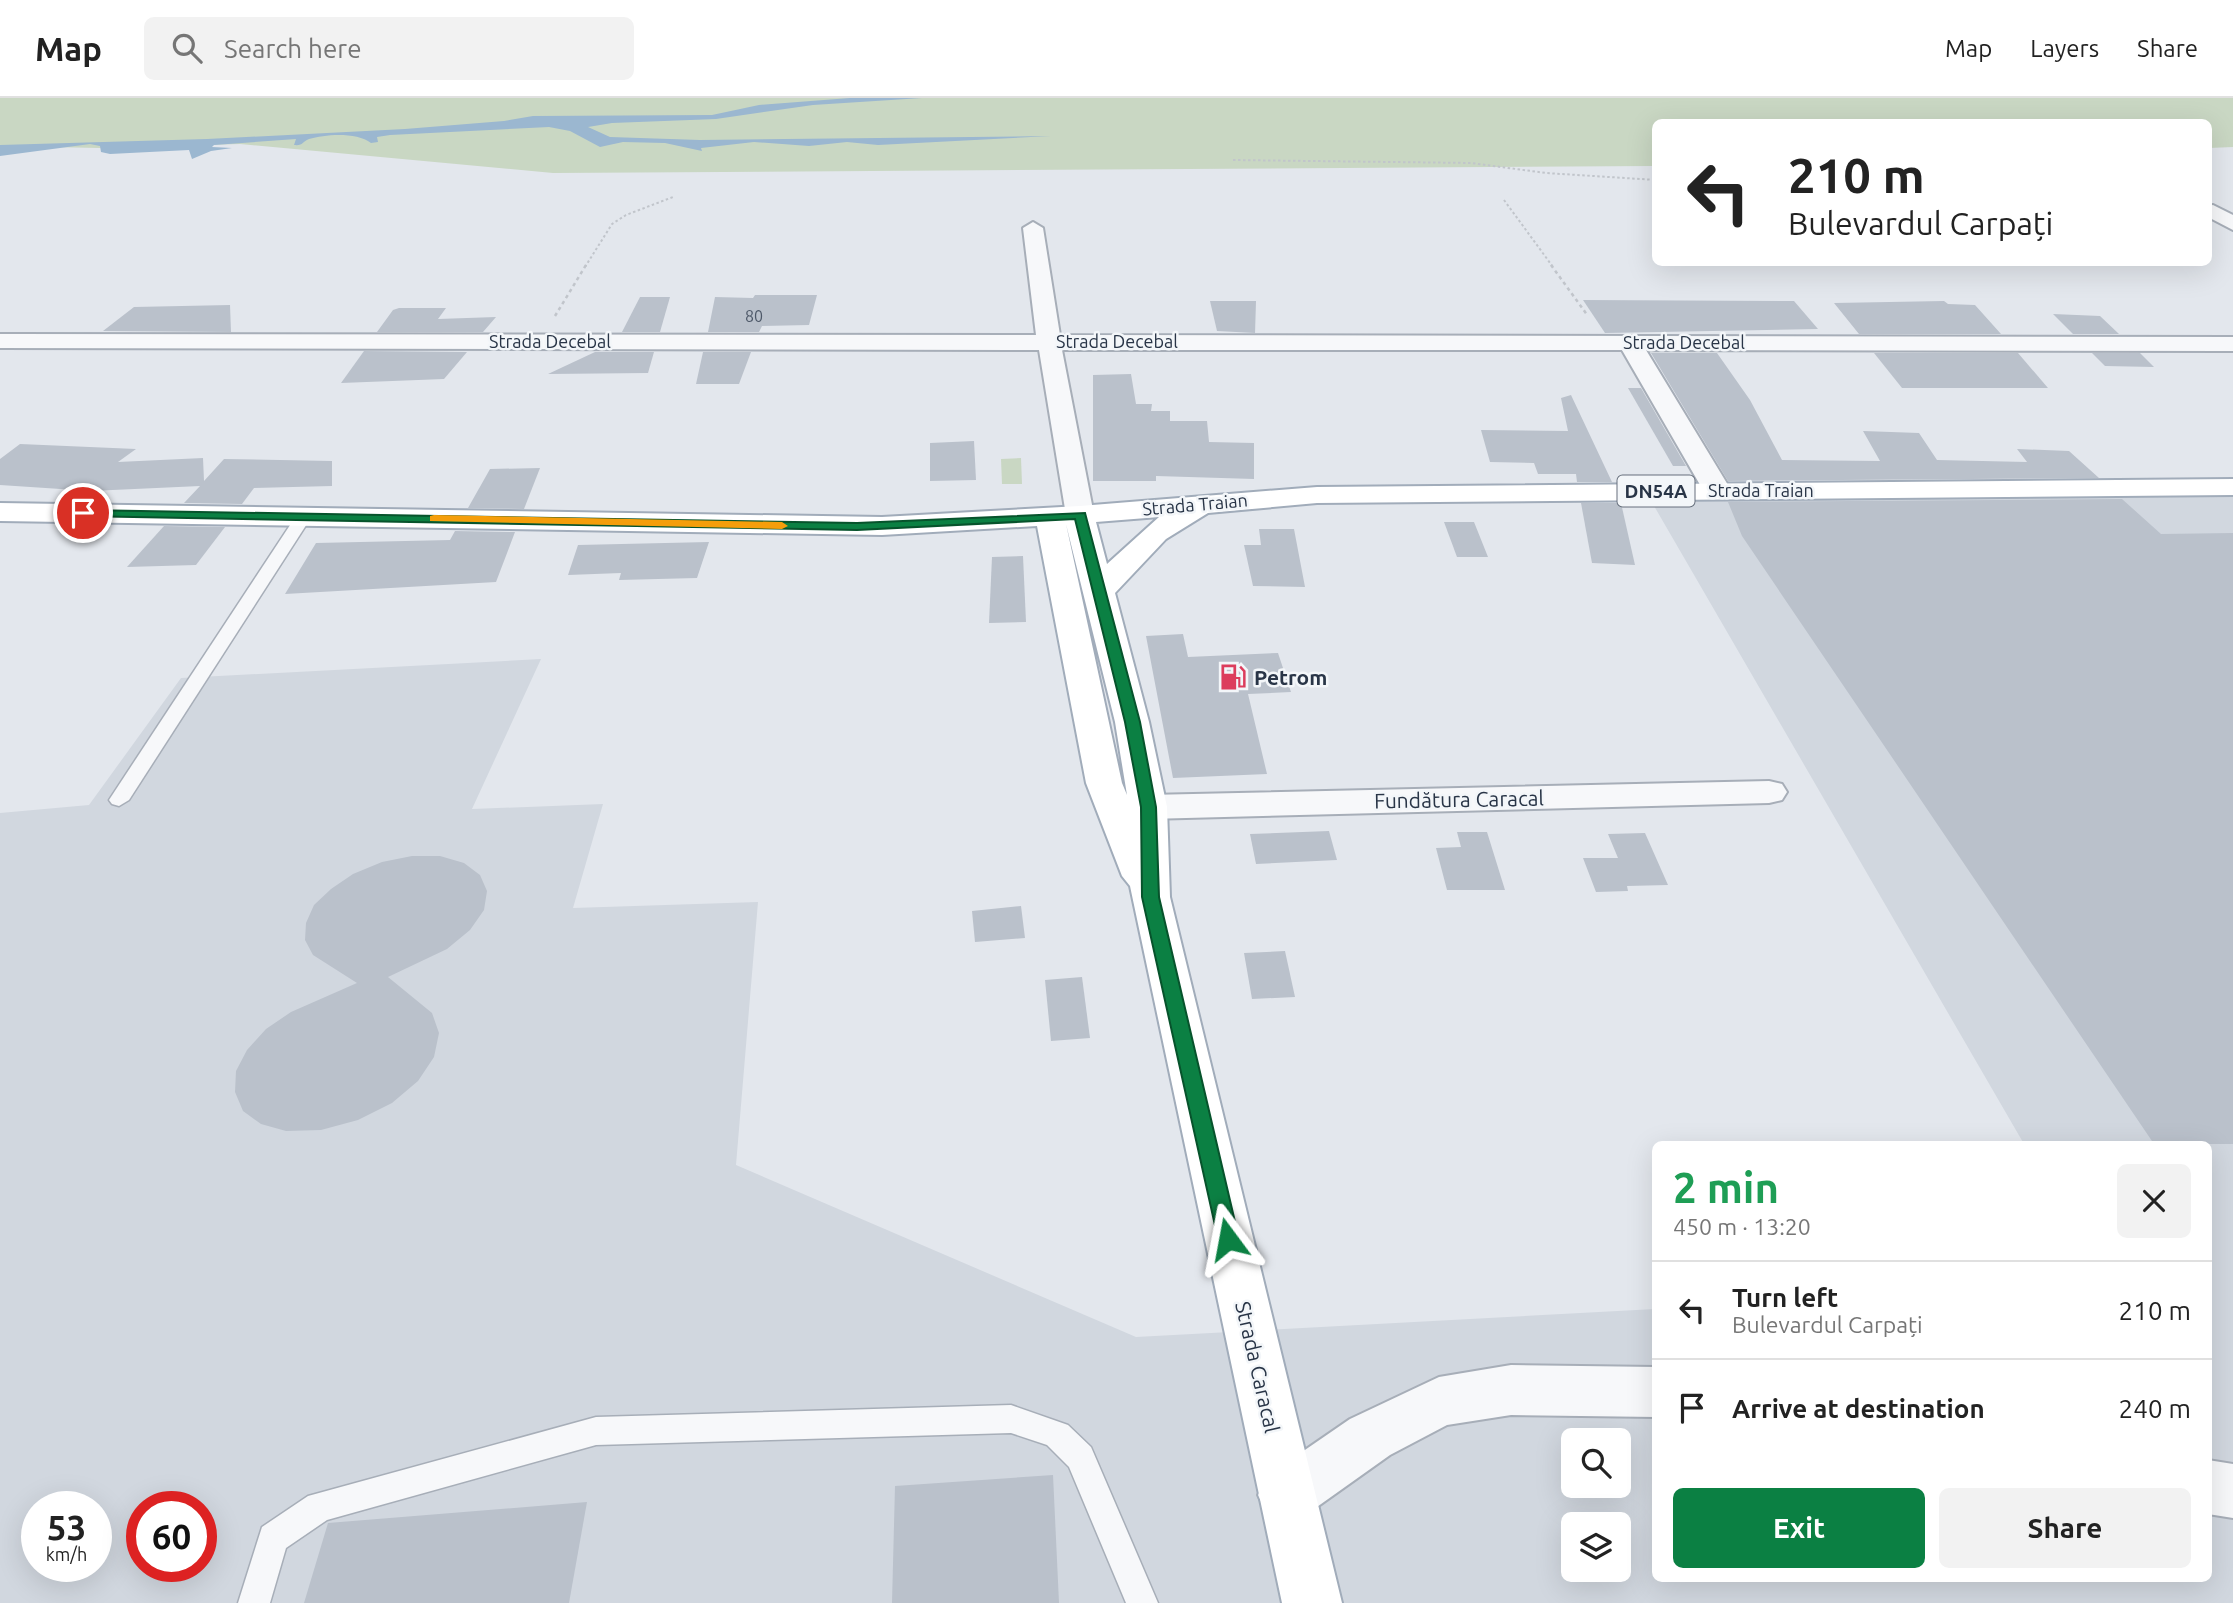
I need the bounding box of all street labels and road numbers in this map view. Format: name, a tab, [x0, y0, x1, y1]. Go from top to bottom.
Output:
street label: Strada Decebal	[489, 331, 611, 351]
street label: Strada Decebal	[1056, 331, 1178, 351]
street label: Strada Decebal	[1623, 332, 1745, 352]
road number: DN54A	[1618, 476, 1694, 506]
street label: Strada Traian	[1708, 480, 1814, 500]
street label: Strada Traian	[1141, 489, 1249, 519]
street label: Fundătura Caracal	[1374, 786, 1544, 812]
street label: Strada Caracal	[1231, 1299, 1285, 1435]

